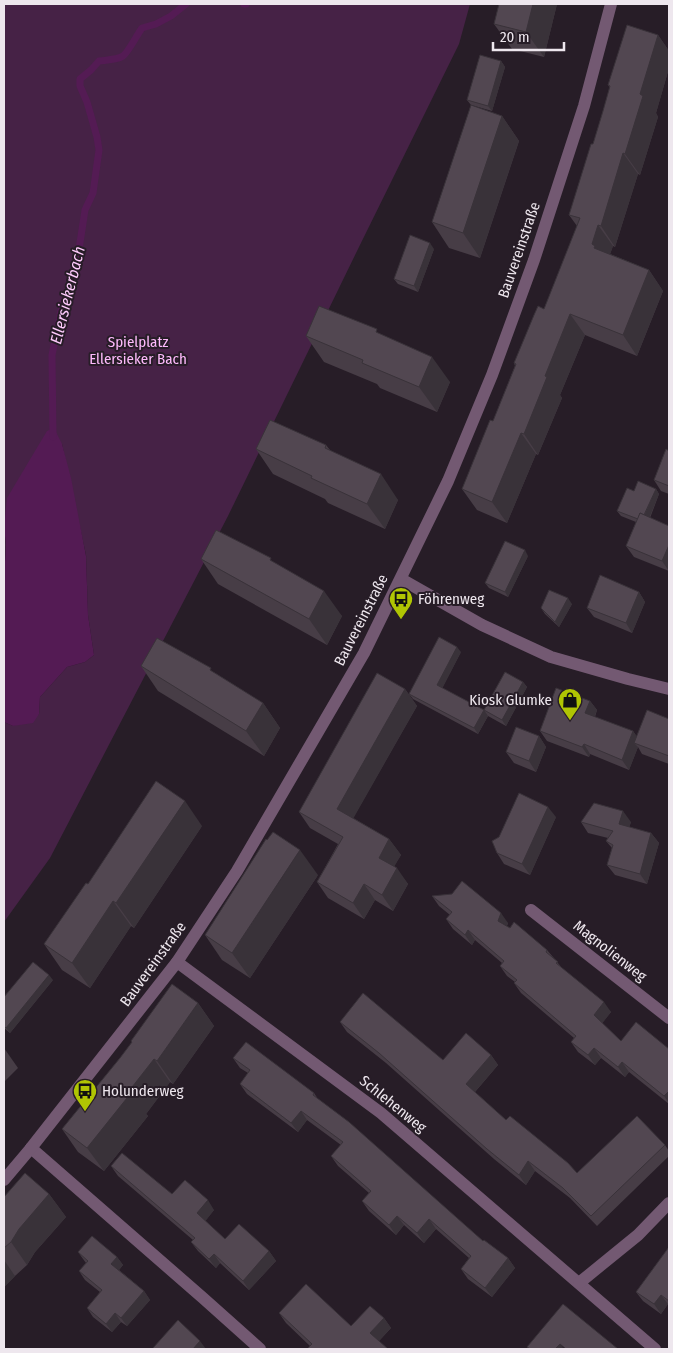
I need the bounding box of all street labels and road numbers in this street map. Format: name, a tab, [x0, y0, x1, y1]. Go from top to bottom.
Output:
street label: Bauvereinstraße	[494, 200, 544, 300]
street label: Bauvereinstraße	[330, 571, 392, 669]
street label: Magnolienweg	[570, 917, 650, 985]
street label: Bauvereinstraße	[116, 918, 190, 1010]
street label: Schlehenweg	[356, 1072, 430, 1136]

